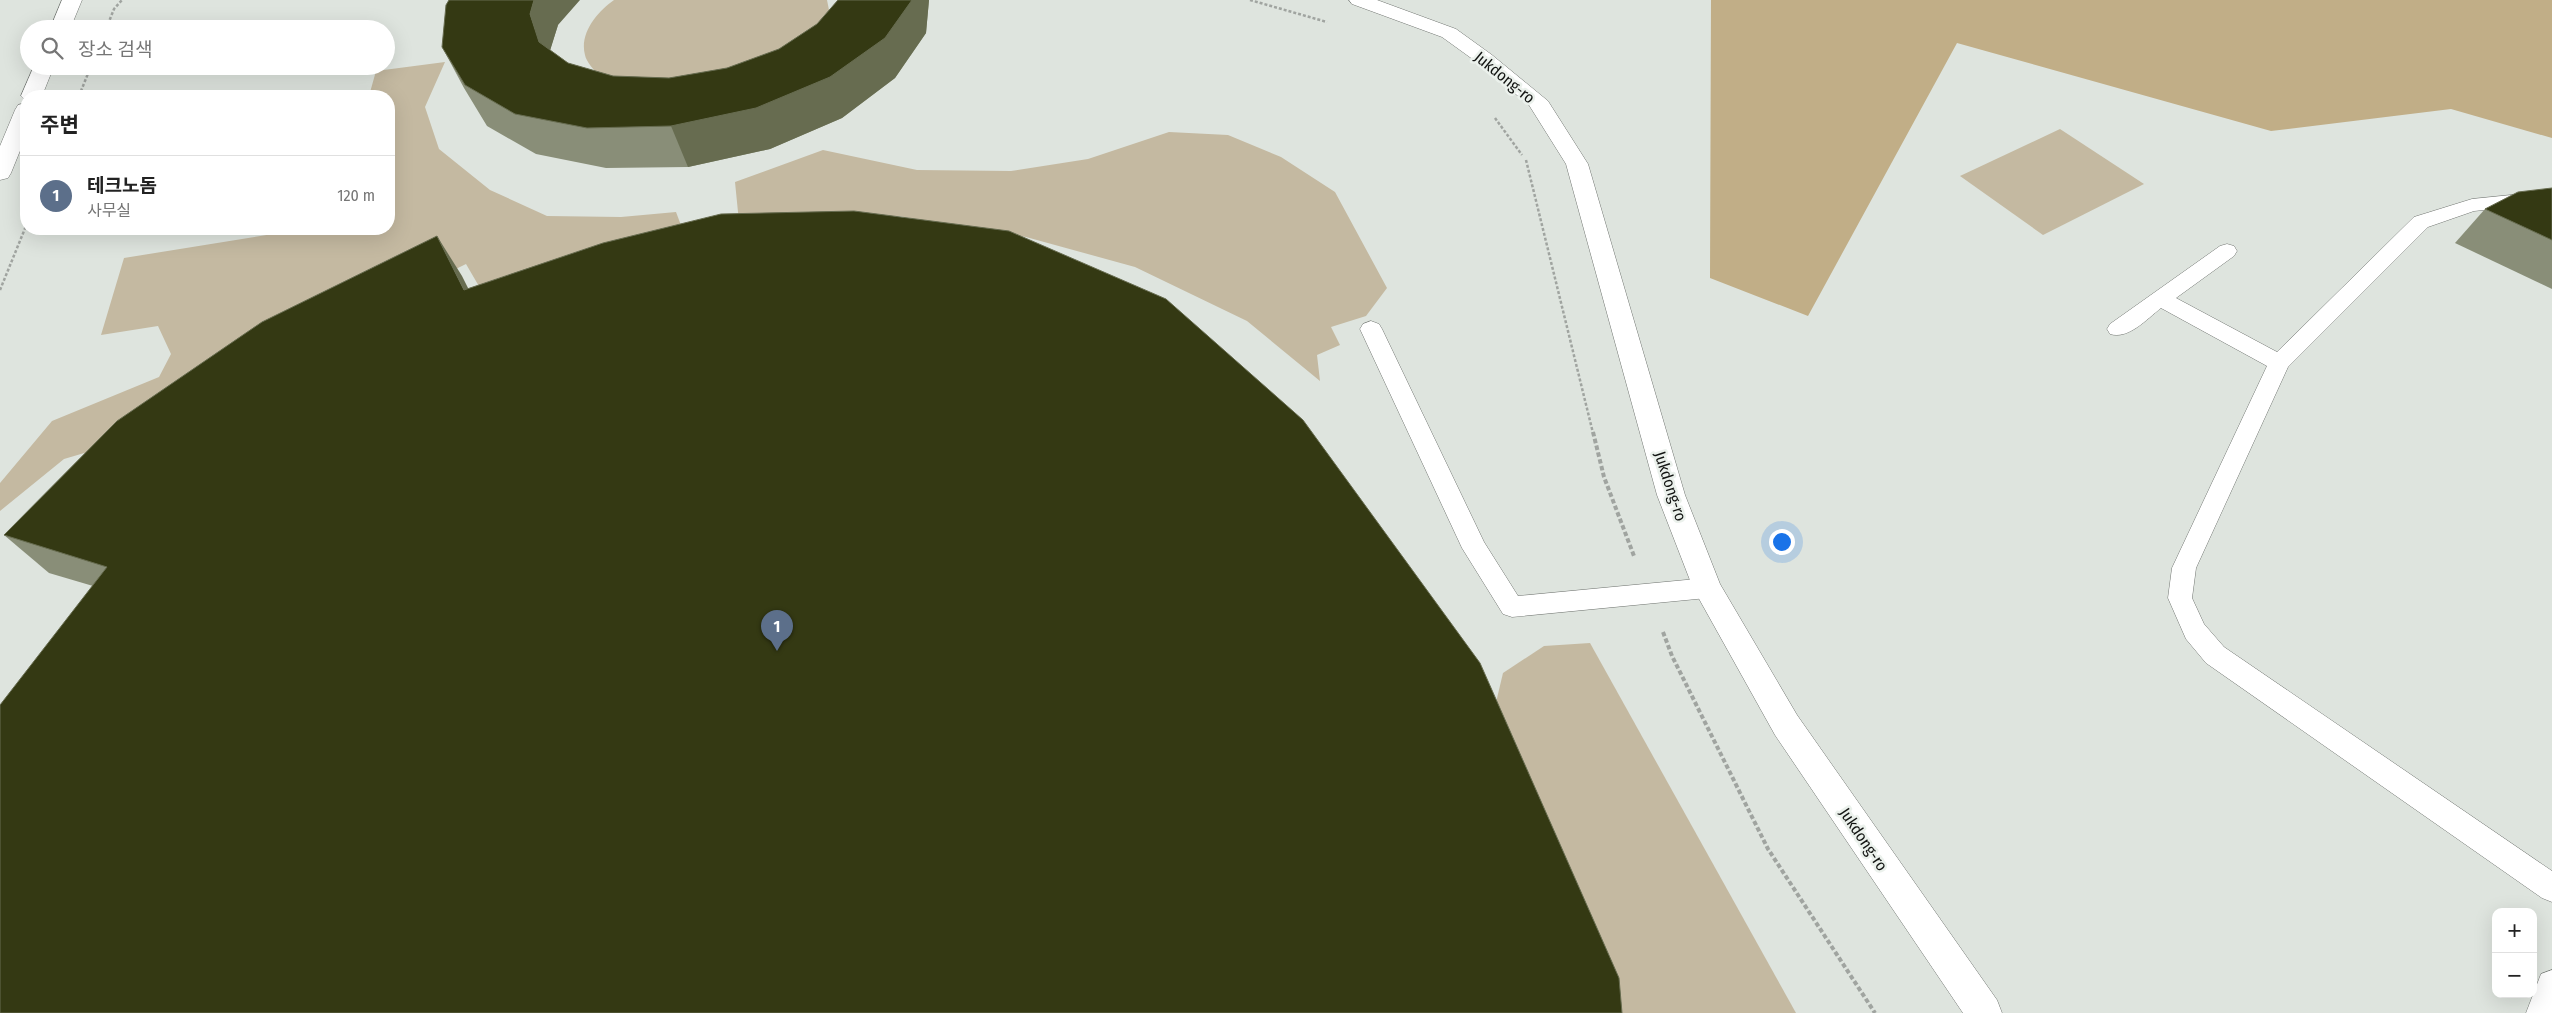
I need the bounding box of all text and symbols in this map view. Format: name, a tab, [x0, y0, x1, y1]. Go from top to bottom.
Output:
search box	[20, 20, 395, 75]
icon: search	[38, 34, 66, 62]
text: 장소 검색	[78, 38, 152, 61]
street label: Jukdong-ro	[1471, 47, 1539, 108]
text: 주변	[40, 112, 79, 138]
text: 테크노돔	[87, 174, 157, 197]
text: 1	[53, 186, 59, 205]
text: 120 m	[337, 186, 375, 205]
text: 사무실	[87, 201, 131, 220]
street label: Jukdong-ro	[1650, 449, 1691, 523]
your location	[1769, 529, 1795, 555]
pin: 1	[761, 610, 793, 651]
street label: Jukdong-ro	[1835, 804, 1892, 875]
map controls	[2492, 908, 2537, 998]
button: +	[2492, 908, 2537, 953]
button: −	[2492, 953, 2537, 998]

